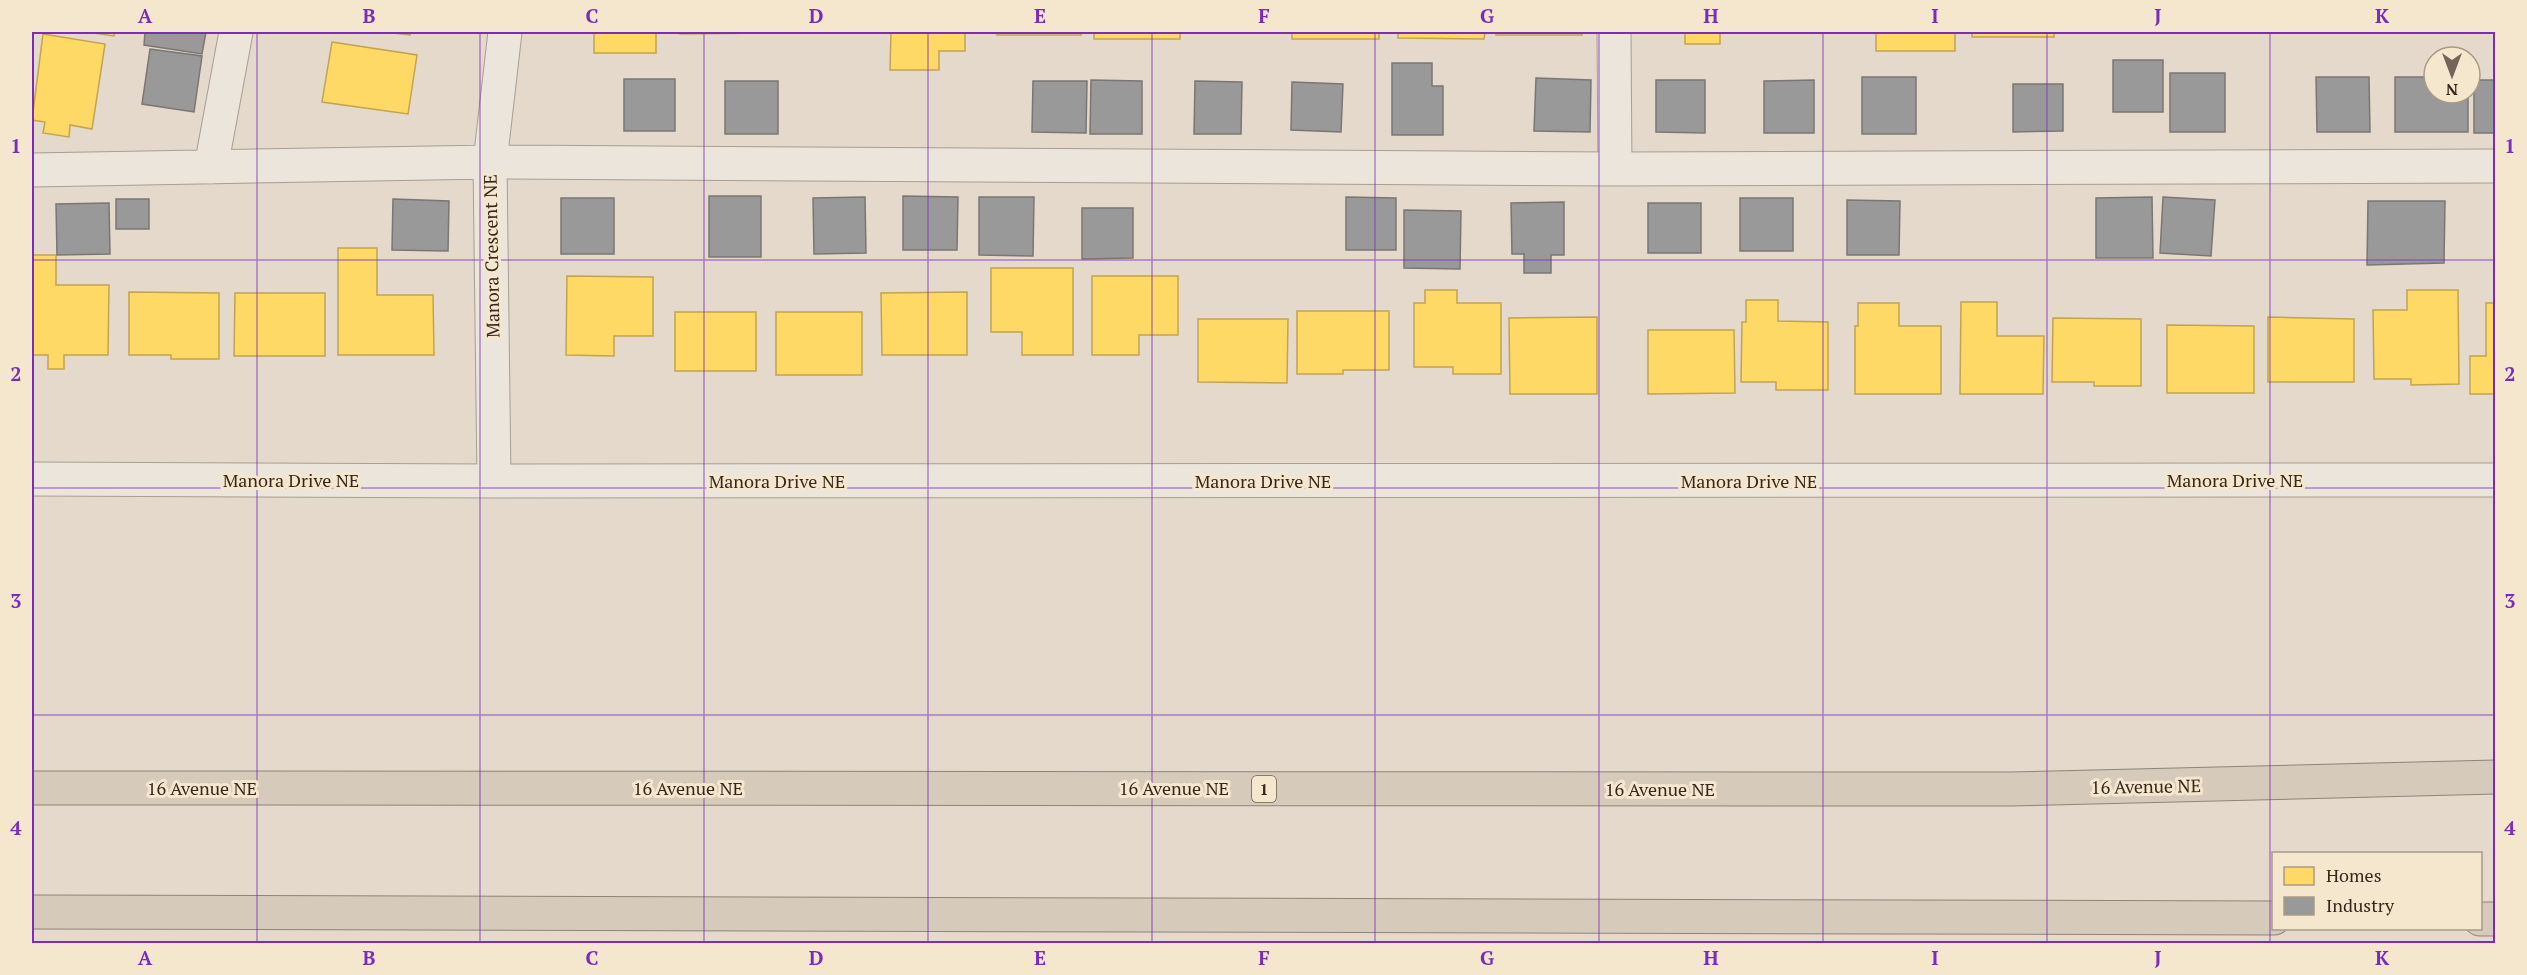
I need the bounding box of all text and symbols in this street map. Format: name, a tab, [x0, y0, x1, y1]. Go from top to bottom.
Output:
text: A	[138, 2, 153, 29]
text: B	[363, 2, 376, 29]
text: C	[585, 2, 599, 29]
text: D	[809, 2, 823, 29]
text: E	[1034, 2, 1046, 29]
text: F	[1258, 2, 1270, 29]
text: G	[1480, 2, 1494, 29]
text: H	[1703, 2, 1719, 29]
text: I	[1931, 2, 1939, 29]
text: J	[2154, 2, 2162, 29]
text: K	[2375, 2, 2390, 29]
north arrow	[2422, 45, 2482, 105]
text: N	[2446, 79, 2458, 101]
text: 1	[10, 132, 22, 159]
text: 1	[2504, 132, 2516, 159]
street label: Manora Crescent NE	[478, 174, 504, 338]
text: 2	[10, 360, 22, 387]
text: 2	[2504, 360, 2516, 387]
street label: Manora Drive NE	[223, 468, 359, 492]
street label: Manora Drive NE	[2167, 468, 2303, 492]
street label: Manora Drive NE	[709, 469, 845, 493]
street label: Manora Drive NE	[1195, 469, 1331, 493]
street label: Manora Drive NE	[1681, 469, 1817, 493]
text: 3	[10, 587, 22, 614]
text: 3	[2504, 587, 2516, 614]
street label: 16 Avenue NE	[2091, 773, 2201, 799]
street label: 16 Avenue NE	[147, 776, 257, 800]
street label: 16 Avenue NE	[633, 776, 743, 800]
street label: 16 Avenue NE	[1119, 776, 1229, 800]
road number: 1	[1252, 776, 1276, 802]
street label: 16 Avenue NE	[1605, 777, 1715, 801]
text: 4	[10, 814, 22, 841]
text: 4	[2504, 814, 2516, 841]
legend	[2272, 852, 2482, 930]
text: Homes	[2326, 863, 2381, 887]
text: Industry	[2326, 893, 2395, 917]
text: A	[138, 944, 153, 971]
text: B	[363, 944, 376, 971]
text: C	[585, 944, 599, 971]
text: D	[809, 944, 823, 971]
text: E	[1034, 944, 1046, 971]
text: F	[1258, 944, 1270, 971]
text: G	[1480, 944, 1494, 971]
text: H	[1703, 944, 1719, 971]
text: I	[1931, 944, 1939, 971]
text: J	[2154, 944, 2162, 971]
text: K	[2375, 944, 2390, 971]

